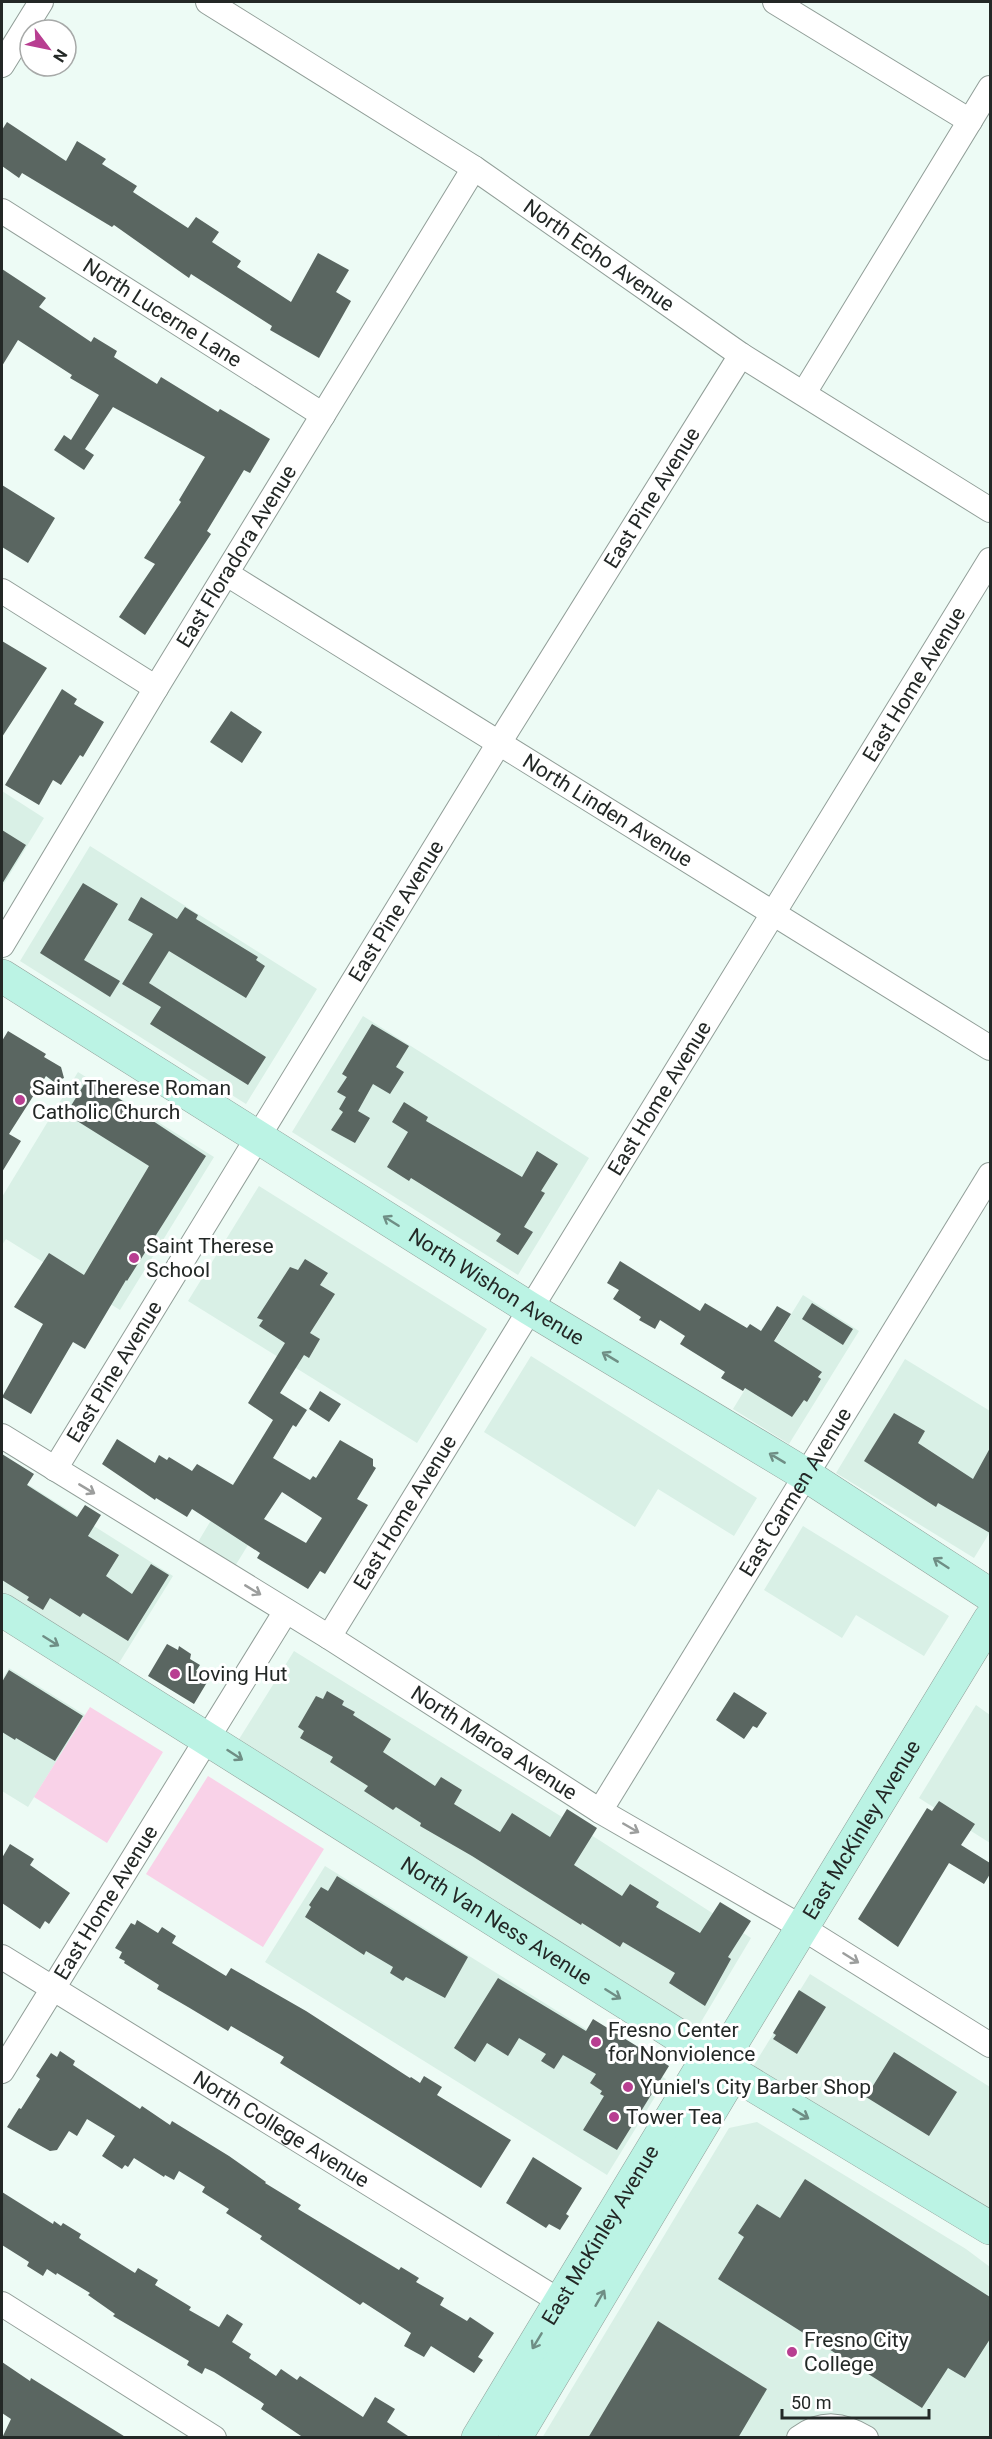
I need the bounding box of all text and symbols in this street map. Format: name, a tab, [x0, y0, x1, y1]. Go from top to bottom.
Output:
north arrow	[18, 18, 78, 78]
text: N	[49, 46, 71, 66]
street label: North Echo Avenue	[519, 194, 679, 316]
street label: North Lucerne Lane	[79, 254, 246, 372]
street label: East Pine Avenue	[599, 423, 705, 573]
street label: East Floradora Avenue	[172, 461, 301, 652]
street label: East Home Avenue	[858, 603, 970, 766]
street label: North Linden Avenue	[518, 749, 697, 872]
street label: East Pine Avenue	[344, 836, 449, 986]
street label: East Home Avenue	[603, 1017, 716, 1180]
place label: Saint Therese Roman Catholic Church	[32, 1076, 231, 1124]
marker: Saint Therese Roman Catholic Church	[13, 1093, 27, 1107]
one-way arrow	[383, 1215, 400, 1227]
street label: North Wishon Avenue	[404, 1223, 588, 1350]
place label: Saint Therese School	[146, 1234, 274, 1282]
marker: Saint Therese School	[127, 1251, 141, 1265]
street label: East Pine Avenue	[62, 1297, 167, 1447]
one-way arrow	[602, 1350, 619, 1362]
street label: East Carmen Avenue	[735, 1403, 856, 1581]
street label: East Home Avenue	[349, 1431, 461, 1594]
one-way arrow	[769, 1452, 786, 1464]
one-way arrow	[78, 1483, 95, 1495]
one-way arrow	[934, 1557, 950, 1569]
one-way arrow	[244, 1585, 261, 1597]
one-way arrow	[42, 1636, 59, 1648]
place label: Loving Hut	[187, 1662, 288, 1686]
marker: Loving Hut	[168, 1667, 182, 1681]
street label: North Maroa Avenue	[407, 1681, 581, 1805]
street label: East McKinley Avenue	[798, 1736, 925, 1924]
one-way arrow	[226, 1749, 243, 1762]
street label: East Home Avenue	[49, 1821, 163, 1984]
one-way arrow	[623, 1823, 640, 1835]
street label: North Van Ness Avenue	[396, 1852, 596, 1990]
one-way arrow	[842, 1952, 859, 1964]
one-way arrow	[604, 1988, 621, 2000]
place label: Fresno Center for Nonviolence	[608, 2018, 755, 2066]
marker: Fresno Center for Nonviolence	[589, 2035, 603, 2049]
street label: North College Avenue	[189, 2066, 373, 2193]
place label: Yuniel's City Barber Shop	[640, 2075, 871, 2099]
marker: Yuniel's City Barber Shop	[621, 2080, 635, 2094]
place label: Tower Tea	[626, 2105, 722, 2129]
one-way arrow	[792, 2108, 809, 2120]
marker: Tower Tea	[607, 2110, 621, 2124]
street label: East McKinley Avenue	[537, 2141, 664, 2329]
one-way arrow	[595, 2289, 606, 2307]
place label: Fresno City College	[804, 2328, 909, 2376]
one-way arrow	[530, 2332, 542, 2349]
marker: Fresno City College	[785, 2345, 799, 2359]
scale bar	[782, 2382, 929, 2420]
text: 50 m	[791, 2392, 831, 2413]

